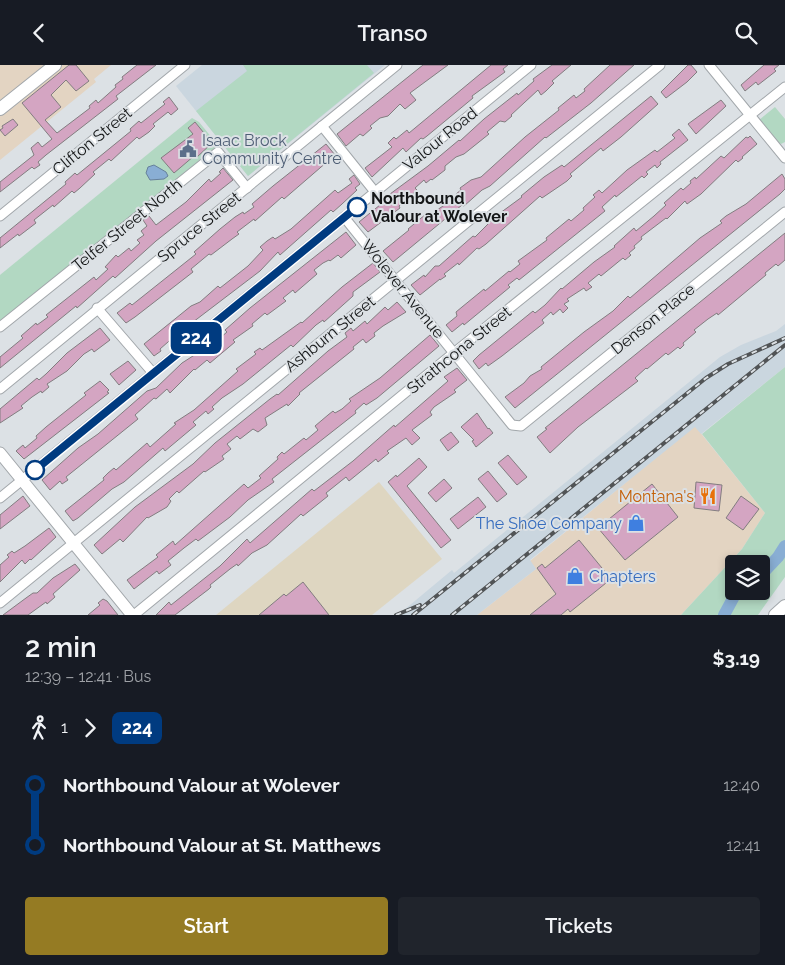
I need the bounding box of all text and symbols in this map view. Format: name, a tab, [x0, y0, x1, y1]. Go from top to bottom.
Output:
icon: back	[25, 19, 53, 47]
icon: search	[732, 19, 760, 47]
text: Transo	[358, 20, 427, 46]
street label: Clifton Street	[48, 103, 136, 179]
street label: Valour Road	[399, 103, 481, 175]
place label: Isaac Brock Community Centre	[202, 131, 342, 168]
public building icon: Isaac Brock Community Centre	[178, 139, 198, 159]
street label: Telfer Street North	[68, 175, 186, 275]
street label: Spruce Street	[154, 187, 245, 266]
place label: Northbound Valour at Wolever	[371, 189, 507, 226]
marker: Northbound Valour at Wolever	[347, 197, 367, 217]
street label: Wolever Avenue	[357, 236, 449, 342]
street label: Denson Place	[607, 280, 699, 358]
street label: Ashburn Street	[281, 291, 379, 376]
street label: Strathcona Street	[403, 302, 515, 398]
line badge: 224	[167, 322, 225, 354]
text: 224	[181, 327, 211, 348]
unlabelled marker	[25, 460, 45, 480]
restaurant icon: Montana's	[698, 486, 718, 506]
place label: Montana's	[619, 487, 694, 506]
shop icon: The Shoe Company	[626, 513, 646, 533]
place label: The Shoe Company	[476, 514, 622, 533]
map controls	[725, 555, 770, 600]
button: layers	[725, 555, 770, 600]
shop icon: Chapters	[565, 566, 585, 586]
place label: Chapters	[589, 567, 656, 586]
text: 2 min	[25, 631, 97, 664]
text: $3.19	[713, 647, 760, 669]
text: 12:39 – 12:41 · Bus	[25, 667, 151, 686]
icon: walk	[25, 714, 53, 742]
icon: forward	[76, 714, 104, 742]
text: 224	[122, 717, 152, 738]
text: 1	[61, 718, 68, 737]
text: Northbound Valour at Wolever	[63, 774, 340, 796]
text: 12:40	[723, 776, 760, 795]
text: Northbound Valour at St. Matthews	[63, 834, 381, 856]
text: 12:41	[726, 836, 760, 855]
button: Start	[25, 897, 388, 955]
button: Tickets	[398, 897, 760, 955]

